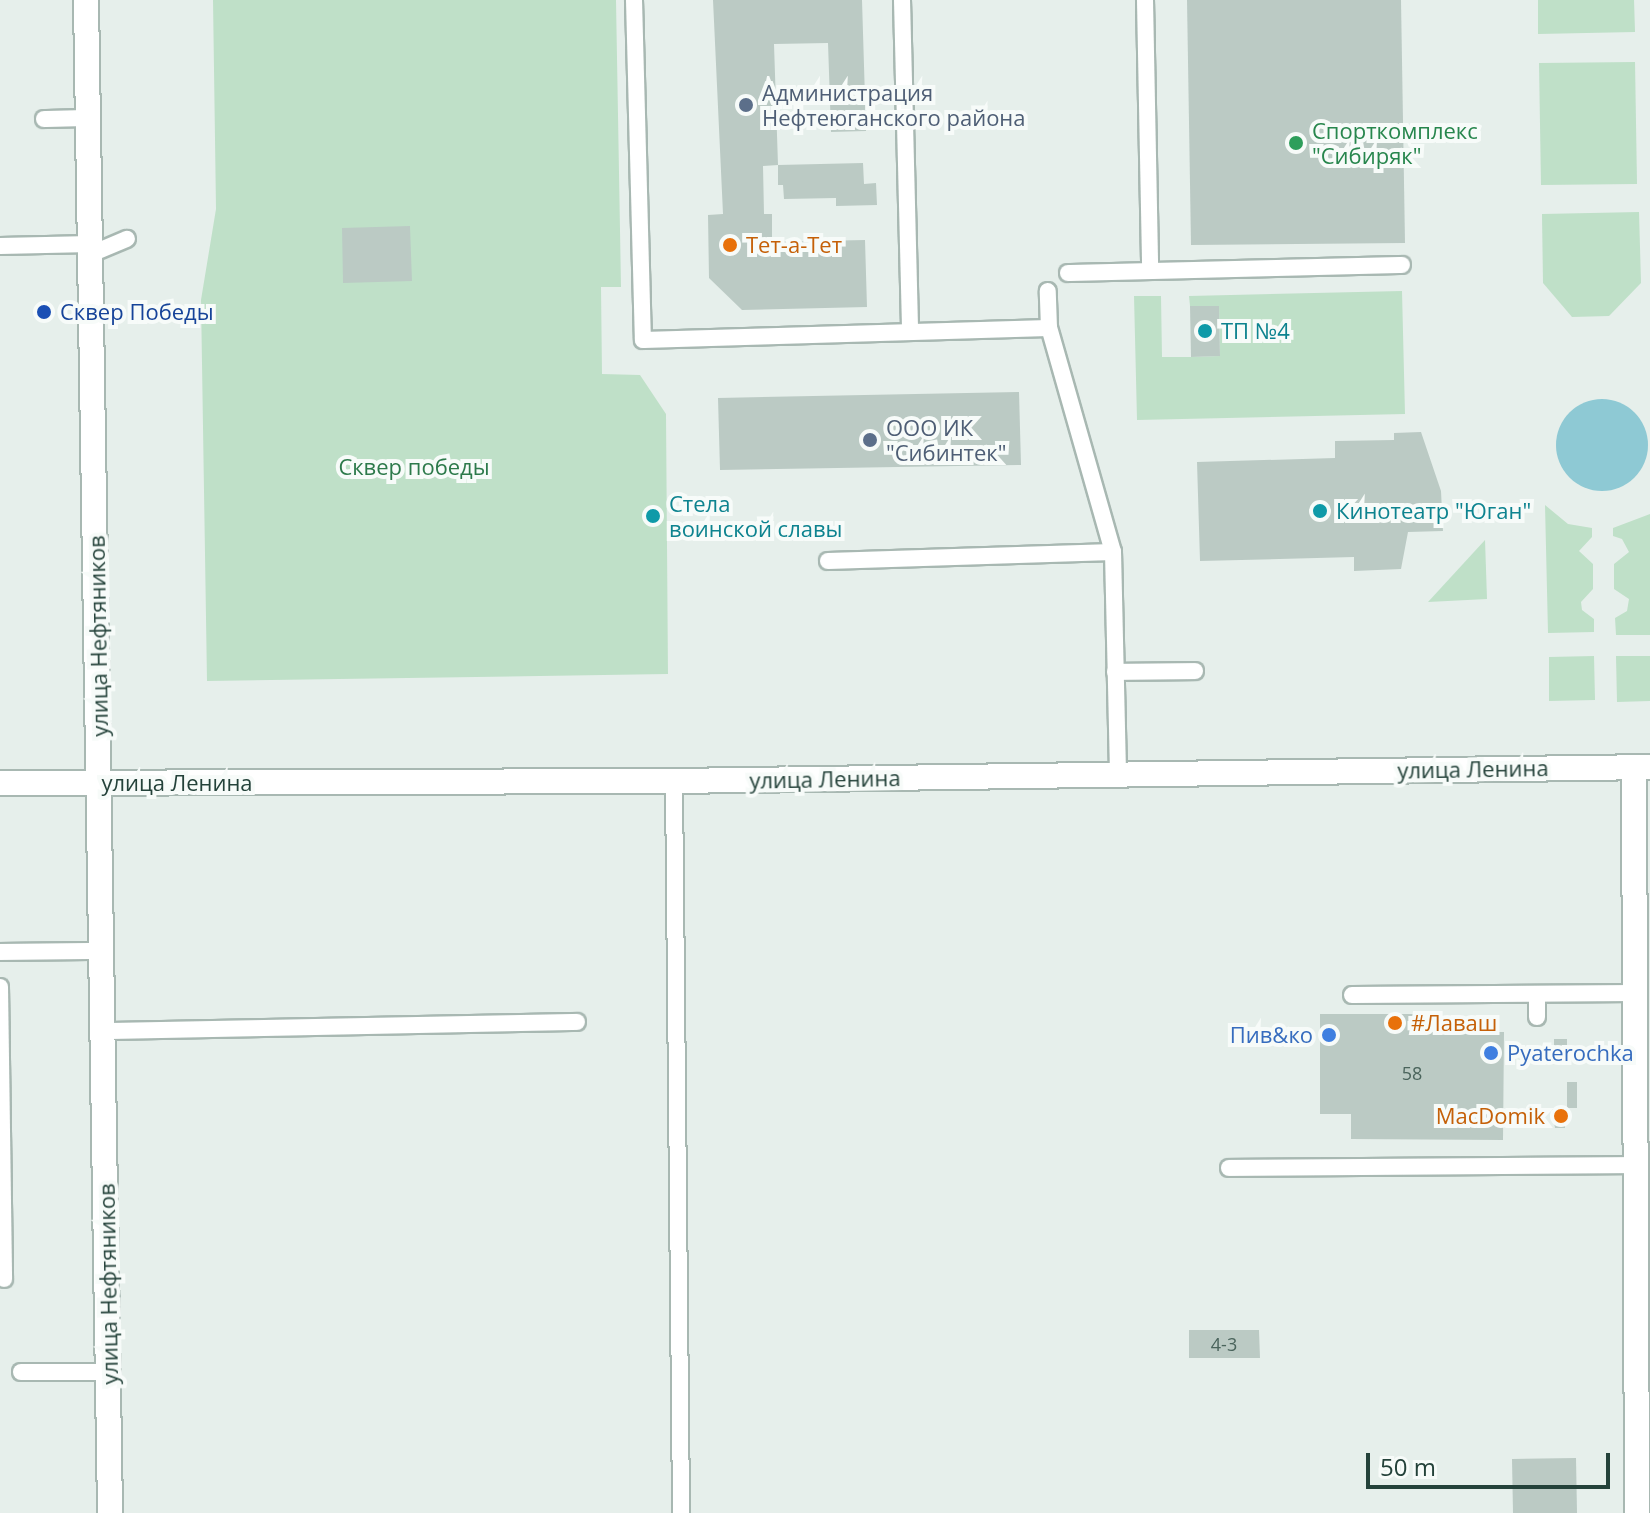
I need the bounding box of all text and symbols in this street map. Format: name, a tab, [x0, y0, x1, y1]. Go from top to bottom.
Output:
place label: Администрация Нефтеюганского района	[762, 79, 1026, 130]
marker: Администрация Нефтеюганского района	[737, 96, 755, 114]
place label: Спорткомплекс "Сибиряк"	[1312, 117, 1478, 168]
marker: Спорткомплекс "Сибиряк"	[1287, 134, 1305, 152]
place label: Тет-а-Тет	[746, 232, 842, 258]
marker: Тет-а-Тет	[721, 236, 739, 254]
place label: Сквер Победы	[60, 299, 214, 325]
marker: Сквер Победы	[35, 303, 53, 321]
place label: ТП №4	[1221, 318, 1290, 344]
marker: ТП №4	[1196, 322, 1214, 340]
place label: ООО ИК "Сибинтек"	[886, 414, 1006, 466]
marker: ООО ИК "Сибинтек"	[861, 431, 879, 449]
park label: Сквер победы	[338, 454, 490, 480]
place label: Стела воинской славы	[669, 490, 842, 542]
place label: Кинотеатр "Юган"	[1336, 498, 1531, 524]
marker: Кинотеатр "Юган"	[1311, 502, 1329, 520]
marker: Стела воинской славы	[644, 507, 662, 525]
street label: улица Нефтяников	[83, 535, 113, 737]
street label: улица Ленина	[1397, 754, 1549, 784]
street label: улица Ленина	[749, 764, 901, 794]
street label: улица Ленина	[101, 770, 253, 796]
place label: #Лаваш	[1411, 1010, 1497, 1036]
marker: #Лаваш	[1386, 1014, 1404, 1032]
place label: Пив&ко	[1230, 1022, 1313, 1048]
marker: Пив&ко	[1320, 1026, 1338, 1044]
place label: Pyaterochka	[1507, 1040, 1634, 1066]
marker: Pyaterochka	[1482, 1044, 1500, 1062]
house number: 58	[1402, 1062, 1422, 1084]
place label: MacDomik	[1436, 1103, 1545, 1129]
marker: MacDomik	[1552, 1107, 1570, 1125]
street label: улица Нефтяников	[93, 1183, 123, 1385]
house number: 4-3	[1211, 1333, 1237, 1355]
scale bar	[1370, 1437, 1614, 1487]
text: 50 m	[1380, 1450, 1436, 1483]

